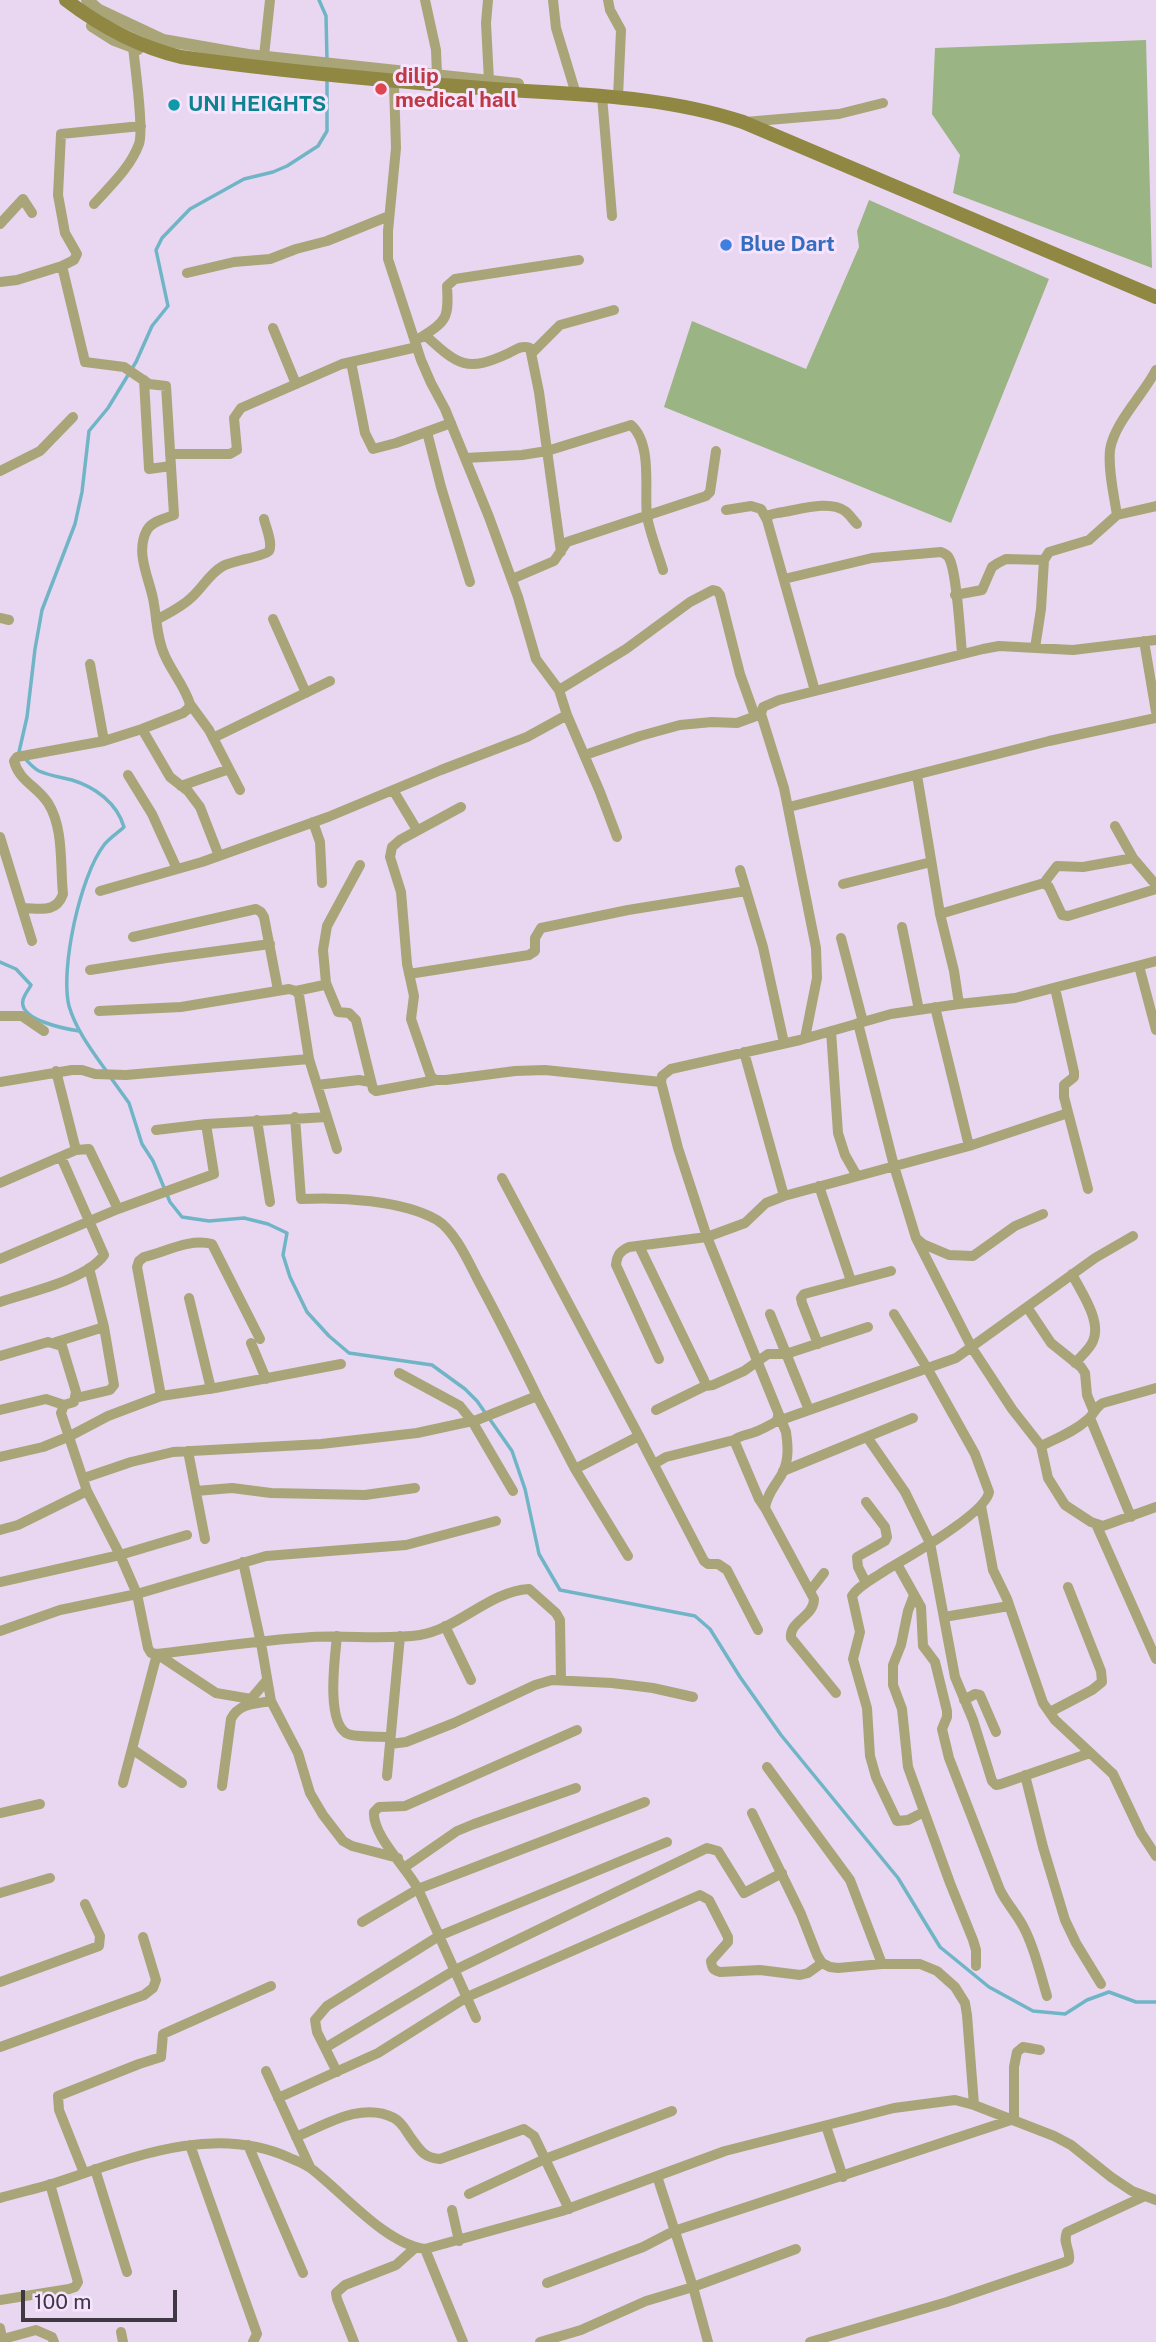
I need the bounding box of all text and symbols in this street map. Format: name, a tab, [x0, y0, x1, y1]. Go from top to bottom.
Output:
place label: dilip medical hall	[395, 64, 517, 114]
marker: dilip medical hall	[373, 81, 389, 97]
place label: UNI HEIGHTS	[188, 92, 326, 118]
marker: UNI HEIGHTS	[166, 97, 182, 113]
place label: Blue Dart	[740, 232, 835, 258]
marker: Blue Dart	[718, 237, 734, 253]
scale bar	[24, 2276, 180, 2320]
text: 100 m	[34, 2289, 91, 2314]

